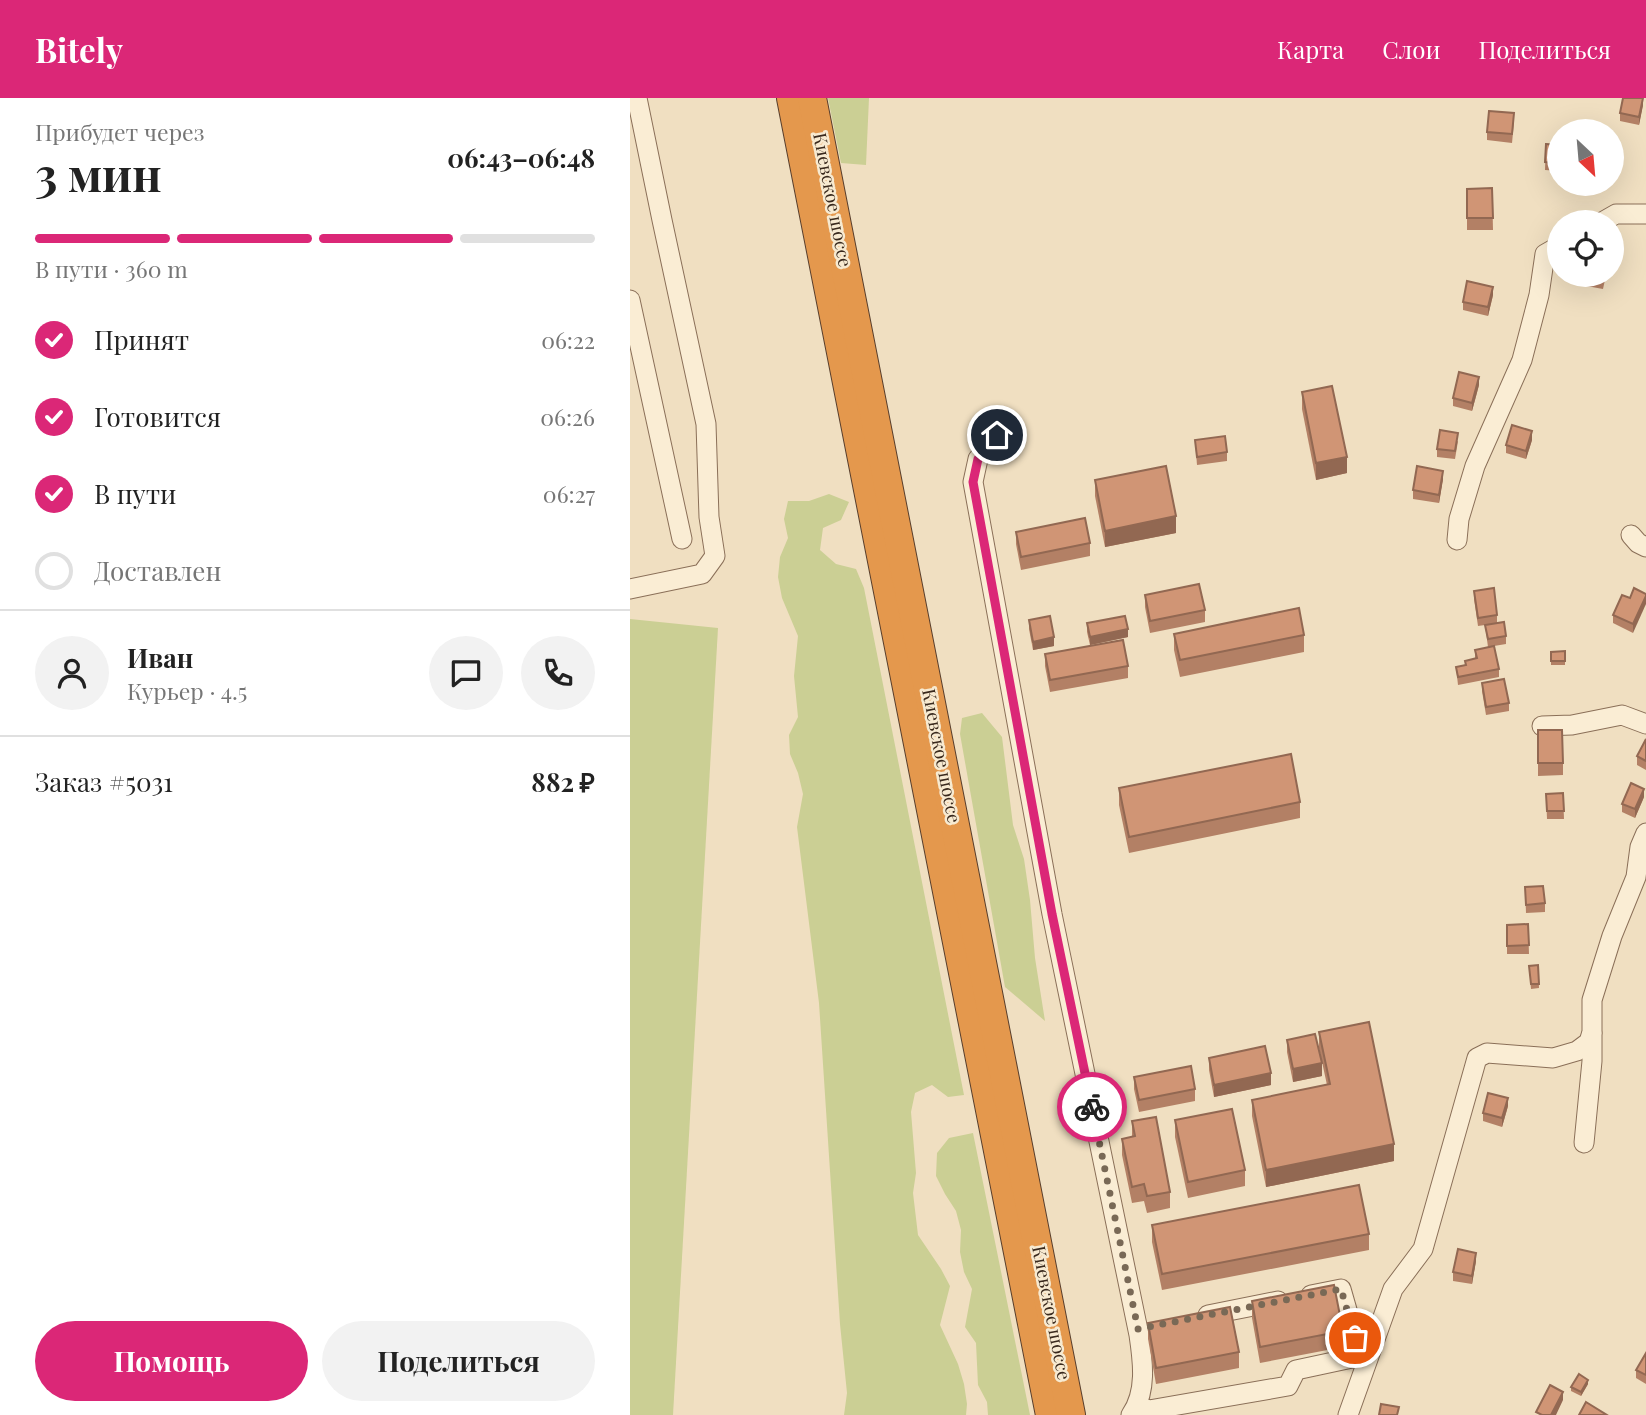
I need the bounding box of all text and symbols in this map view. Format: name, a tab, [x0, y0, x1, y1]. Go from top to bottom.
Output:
text: Bitely	[35, 27, 123, 71]
text: Карта	[1277, 33, 1344, 65]
text: Слои	[1382, 33, 1441, 65]
text: Поделиться	[1479, 33, 1611, 65]
text: Прибудет через	[35, 116, 204, 147]
north arrow	[1547, 119, 1624, 196]
map controls	[1547, 119, 1624, 287]
street label: Киевское шоссе	[808, 131, 858, 269]
text: 06:43–06:48	[447, 140, 595, 175]
text: 3 мин	[35, 142, 162, 204]
button: locate	[1547, 210, 1624, 287]
text: В пути · 360 m	[35, 253, 188, 284]
icon: check	[35, 321, 73, 359]
text: Принят	[94, 322, 189, 357]
text: 06:22	[541, 324, 595, 355]
icon: check	[35, 398, 73, 436]
text: Готовится	[94, 399, 221, 434]
text: 06:26	[540, 401, 595, 432]
pin	[967, 405, 1027, 465]
icon: home	[978, 416, 1016, 454]
icon: check	[35, 475, 73, 513]
text: В пути	[94, 476, 176, 511]
text: 06:27	[543, 478, 595, 509]
text: Доставлен	[94, 553, 221, 588]
button: person	[35, 636, 109, 710]
button: chat	[429, 636, 503, 710]
button: phone	[521, 636, 595, 710]
text: Иван	[127, 640, 193, 675]
text: Курьер · 4.5	[127, 675, 247, 706]
street label: Киевское шоссе	[917, 687, 967, 825]
text: Заказ #5031	[35, 764, 173, 799]
text: 882 ₽	[531, 764, 595, 799]
courier	[1057, 1072, 1127, 1142]
icon: bike	[1073, 1088, 1111, 1126]
street label: Киевское шоссе	[1027, 1244, 1077, 1382]
pin	[1325, 1308, 1385, 1368]
icon: bag	[1336, 1319, 1374, 1357]
button: Помощь	[35, 1321, 308, 1401]
button: Поделиться	[322, 1321, 595, 1401]

